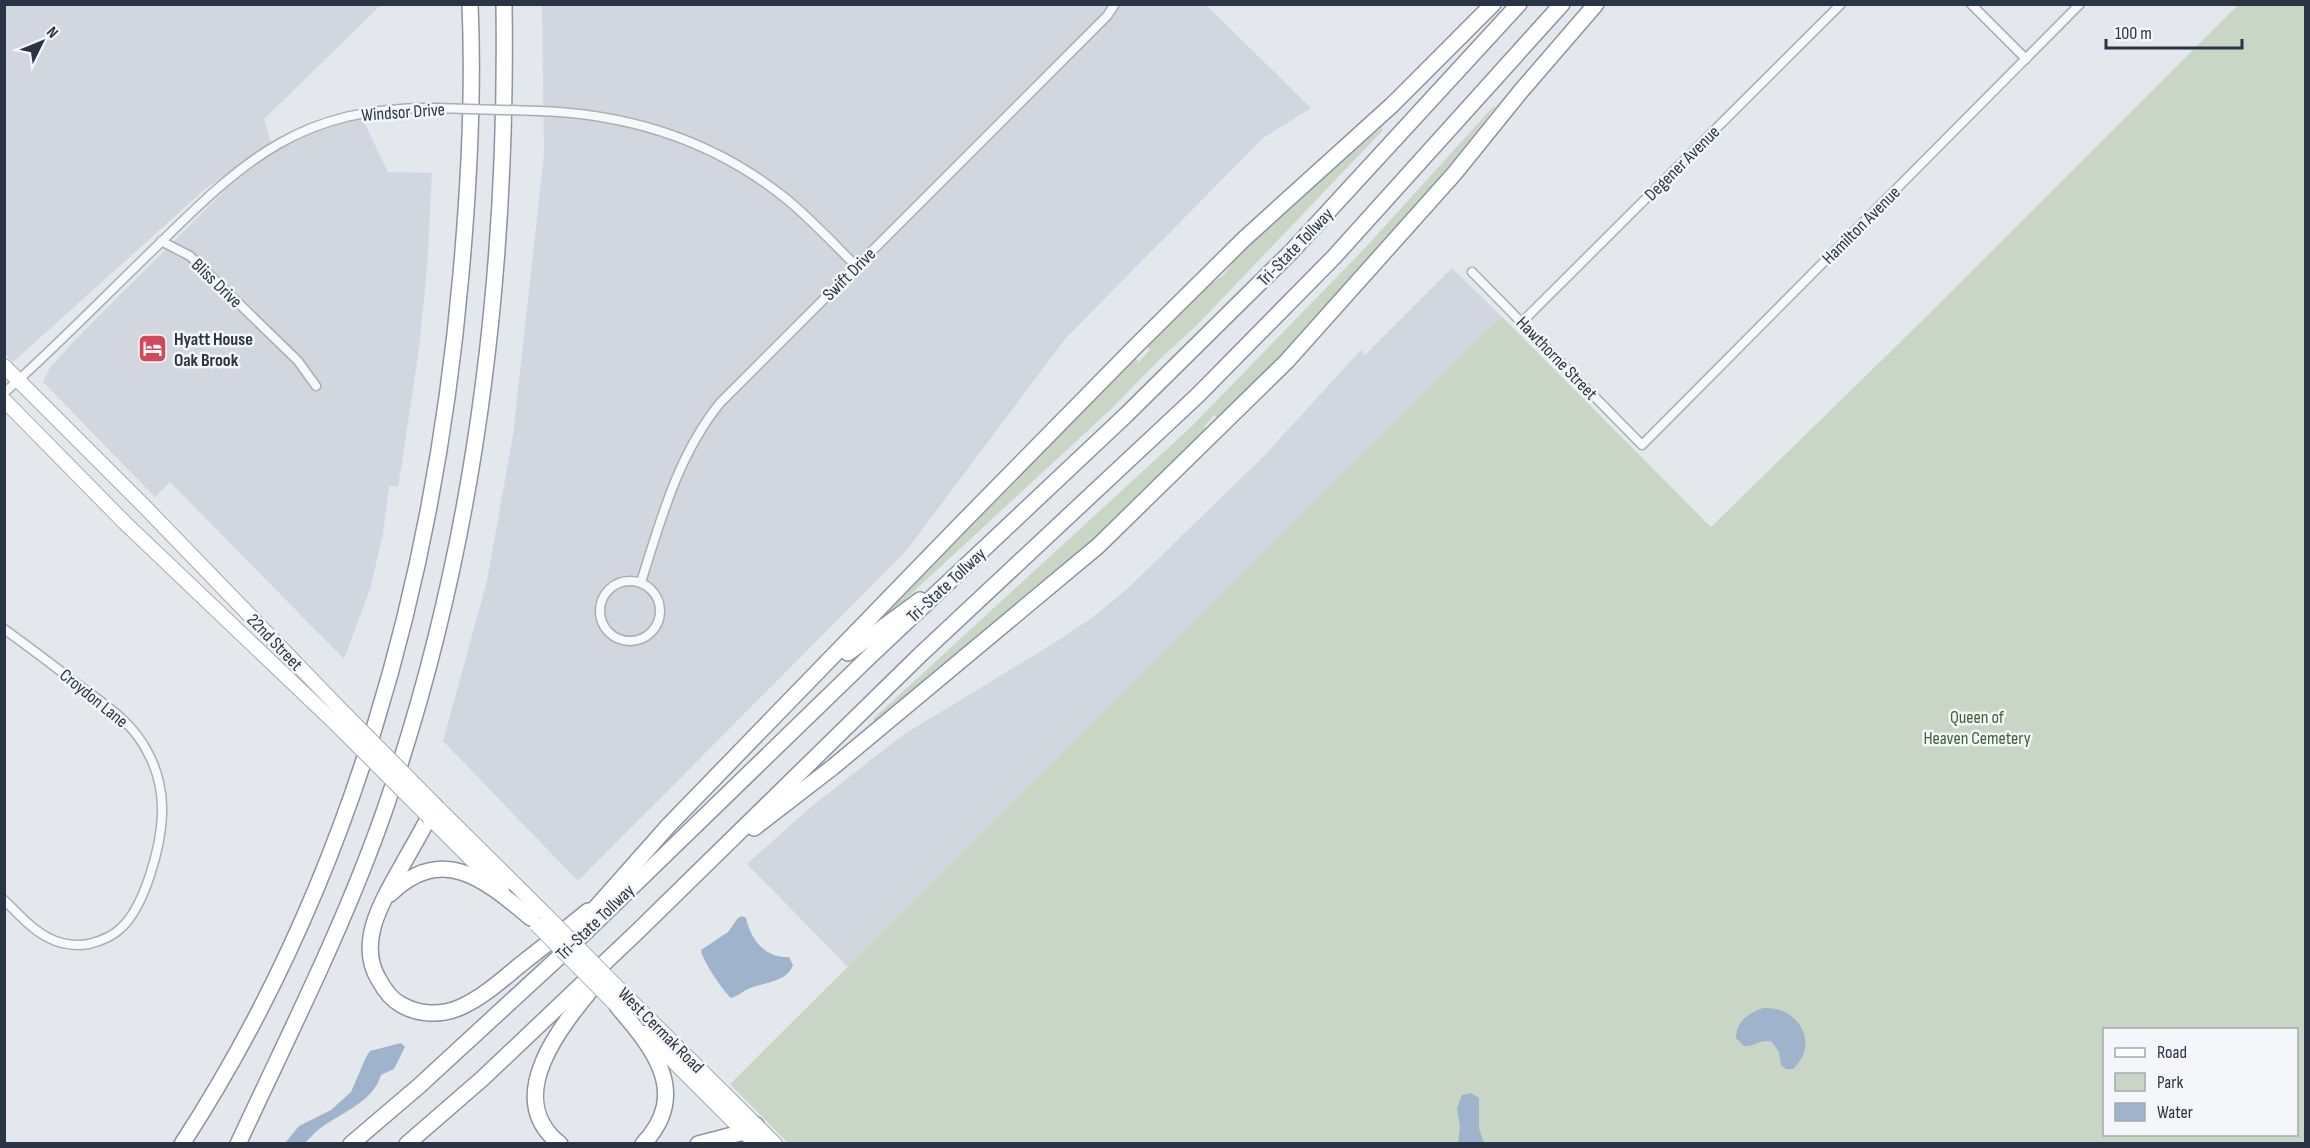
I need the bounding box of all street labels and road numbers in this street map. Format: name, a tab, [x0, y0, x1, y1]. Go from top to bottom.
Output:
street label: Windsor Drive	[361, 99, 446, 126]
street label: Degener Avenue	[1640, 121, 1724, 205]
street label: Hamilton Avenue	[1818, 182, 1905, 269]
street label: Tri-State Tollway	[1253, 204, 1338, 291]
street label: Swift Drive	[819, 244, 880, 305]
street label: Bliss Drive	[187, 254, 246, 312]
street label: Hawthorne Street	[1512, 312, 1602, 405]
street label: Tri-State Tollway	[902, 543, 990, 627]
street label: 22nd Street	[242, 610, 307, 676]
street label: Croydon Lane	[55, 665, 132, 732]
street label: Tri-State Tollway	[552, 880, 639, 965]
street label: West Cermak Road	[613, 983, 708, 1078]

